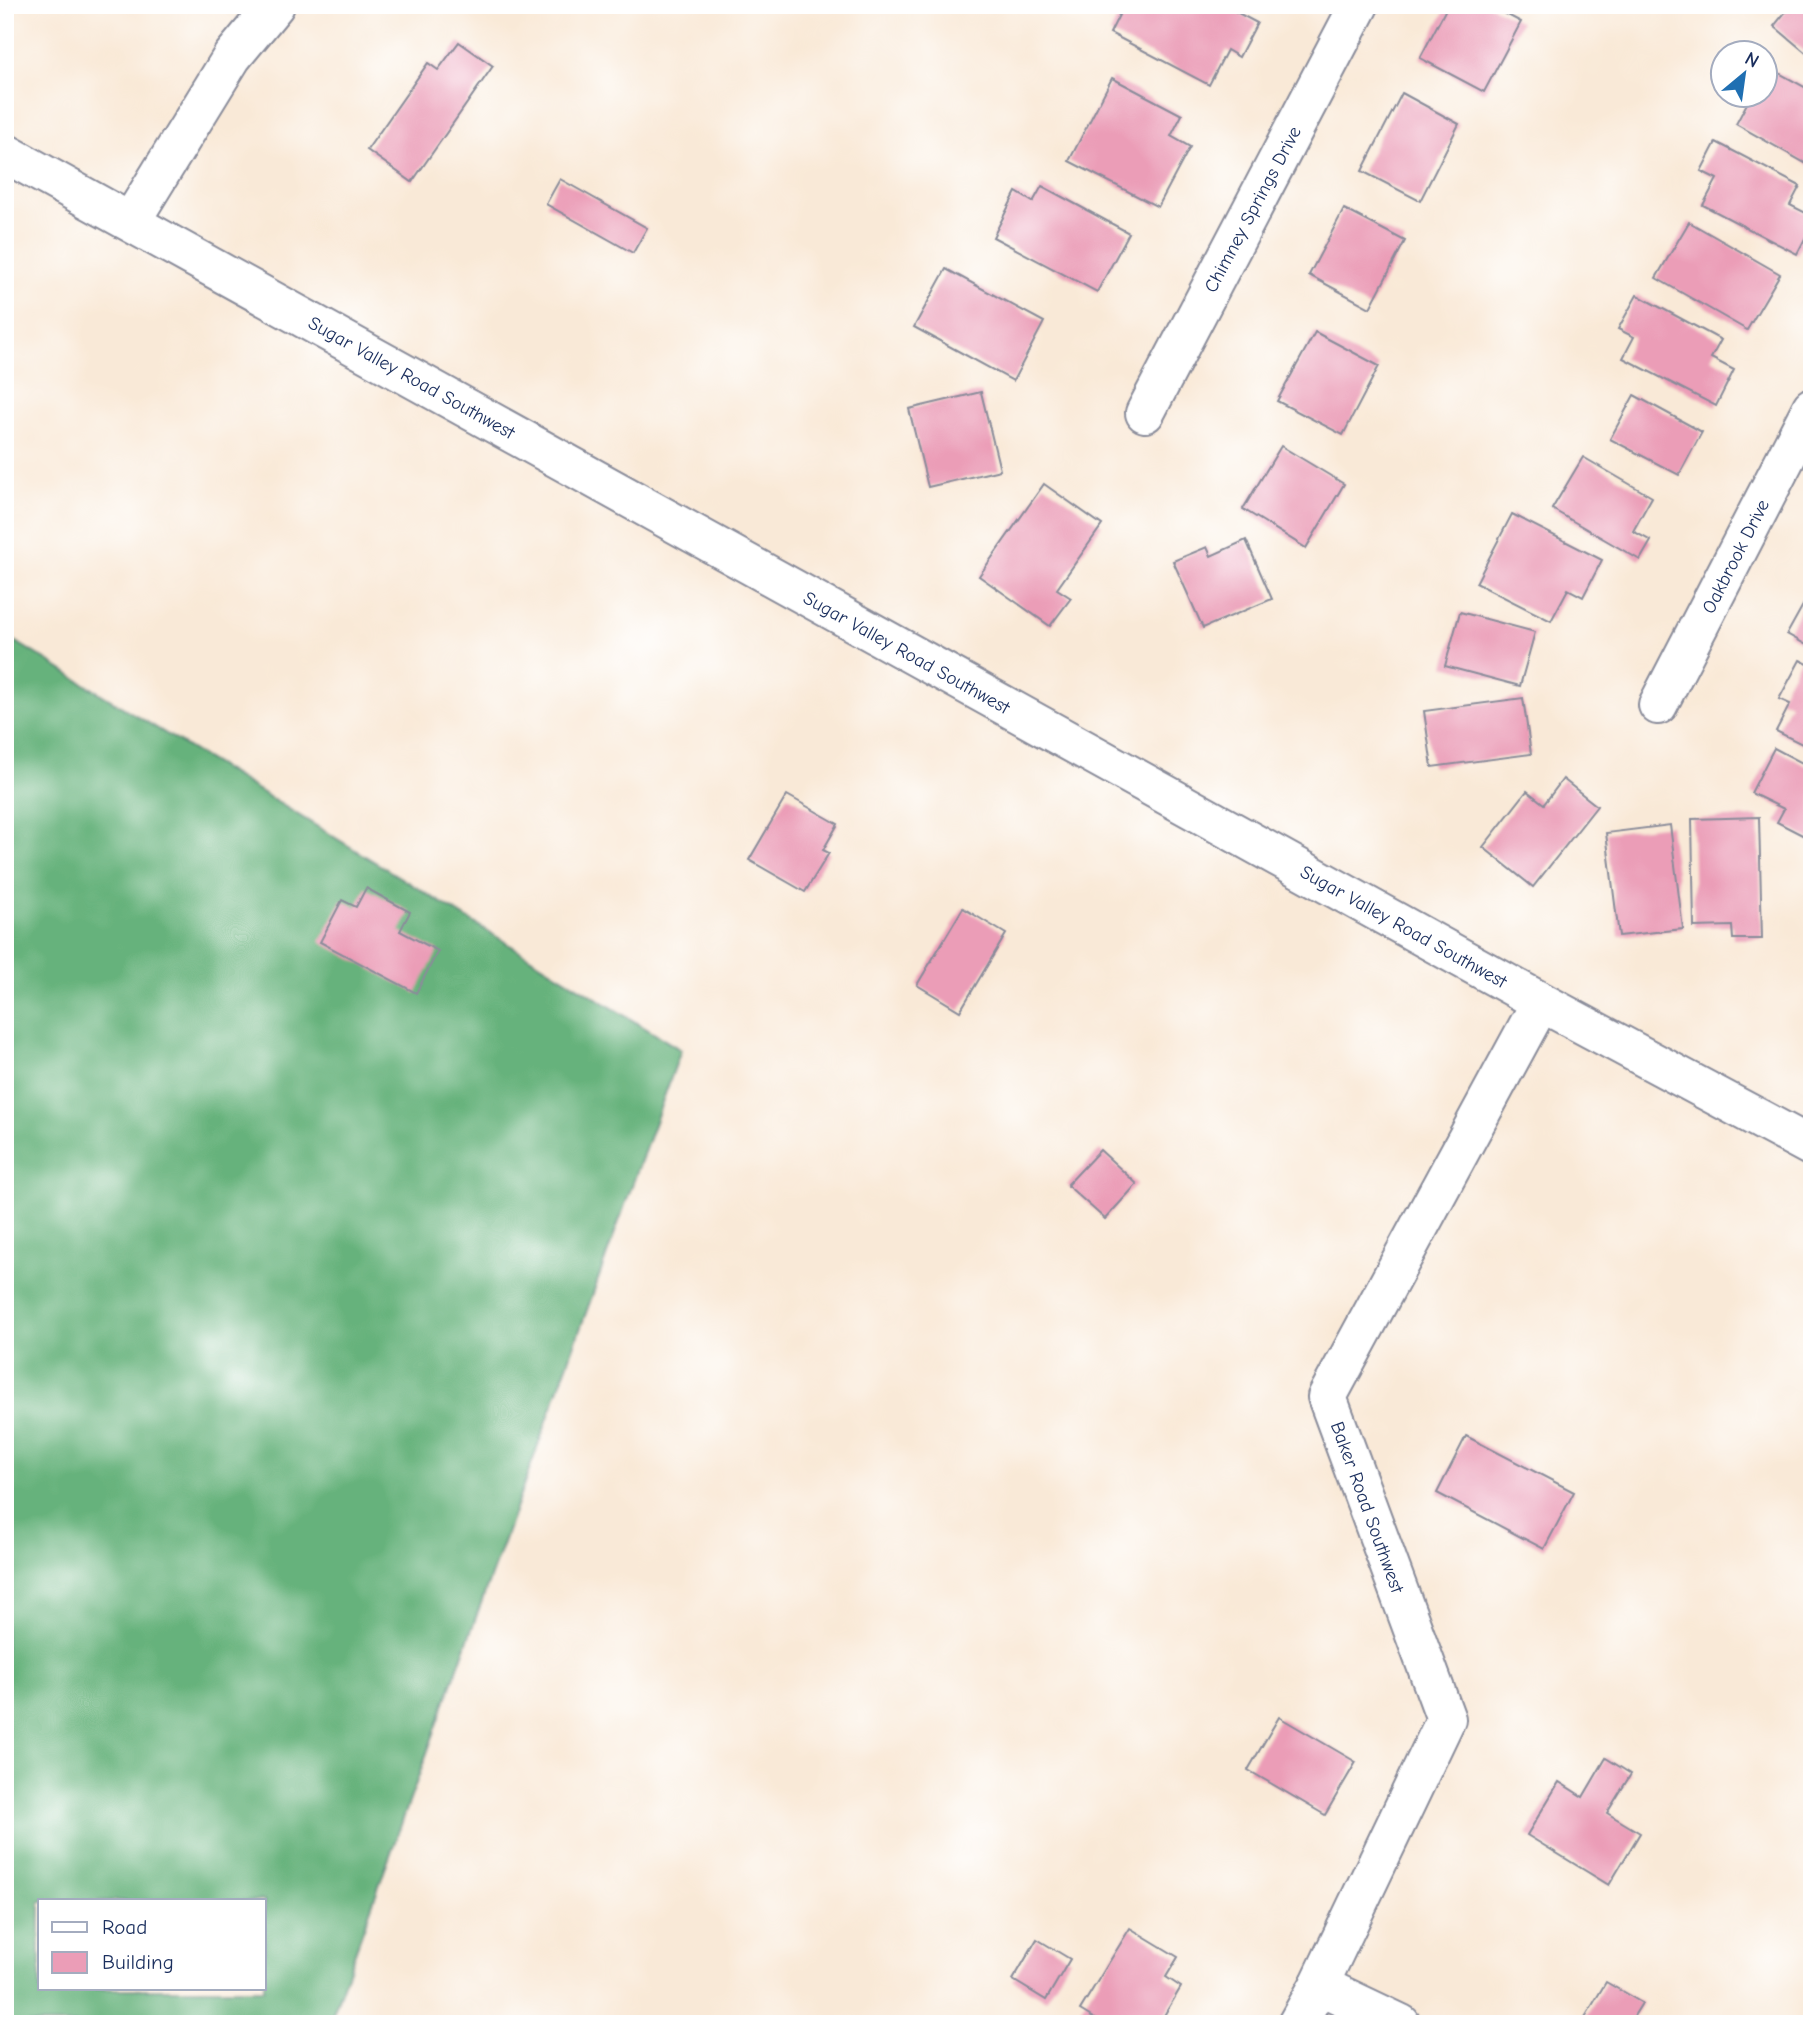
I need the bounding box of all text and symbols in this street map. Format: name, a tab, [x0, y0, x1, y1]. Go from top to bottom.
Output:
north arrow	[1708, 38, 1778, 108]
text: N	[1741, 47, 1763, 73]
street label: Chimney Springs Drive	[1200, 123, 1306, 296]
street label: Sugar Valley Road Southwest	[304, 312, 519, 444]
street label: Oakbrook Drive	[1698, 496, 1774, 617]
street label: Sugar Valley Road Southwest	[799, 587, 1014, 719]
street label: Sugar Valley Road Southwest	[1296, 861, 1511, 993]
street label: Baker Road Southwest	[1326, 1419, 1409, 1597]
legend	[38, 1899, 266, 1990]
text: Road	[102, 1915, 147, 1939]
text: Building	[102, 1950, 174, 1974]

